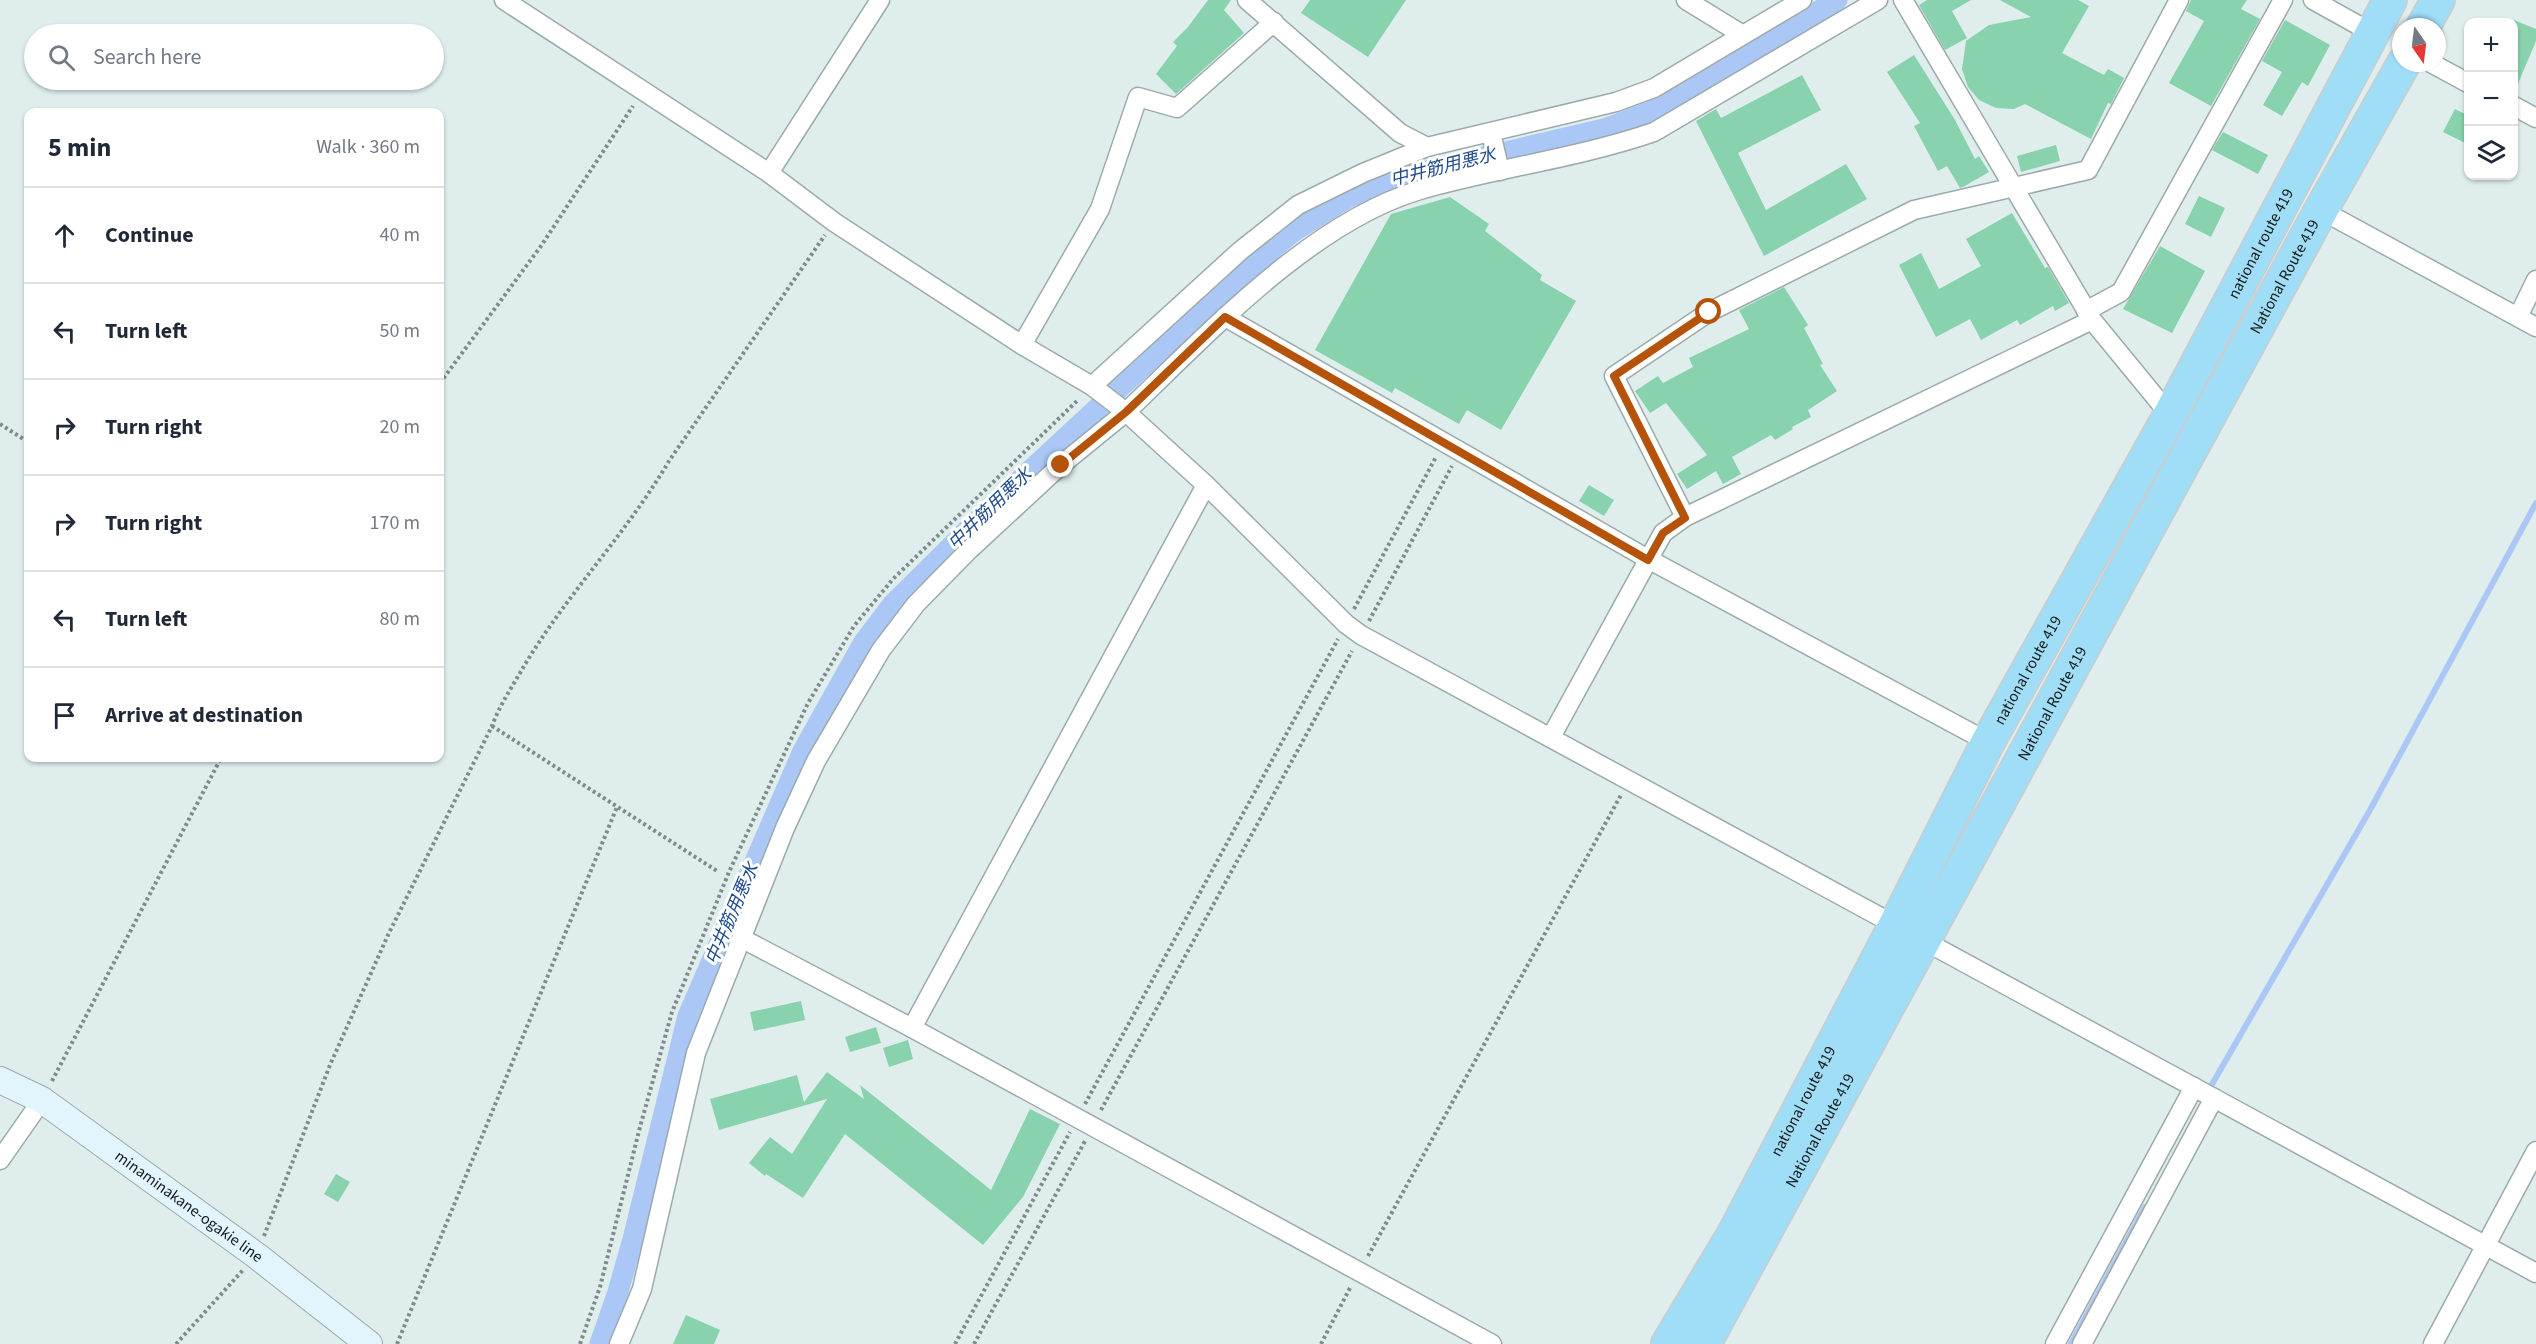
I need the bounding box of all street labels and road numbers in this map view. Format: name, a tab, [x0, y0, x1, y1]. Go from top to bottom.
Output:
street label: national route 419	[2223, 185, 2299, 303]
street label: National Route 419	[2245, 216, 2325, 338]
street label: national route 419	[1989, 612, 2067, 729]
street label: National Route 419	[2012, 643, 2092, 765]
street label: national route 419	[1765, 1042, 1841, 1160]
street label: National Route 419	[1780, 1069, 1860, 1192]
street label: minaminakane-ogakie line	[110, 1145, 268, 1268]

